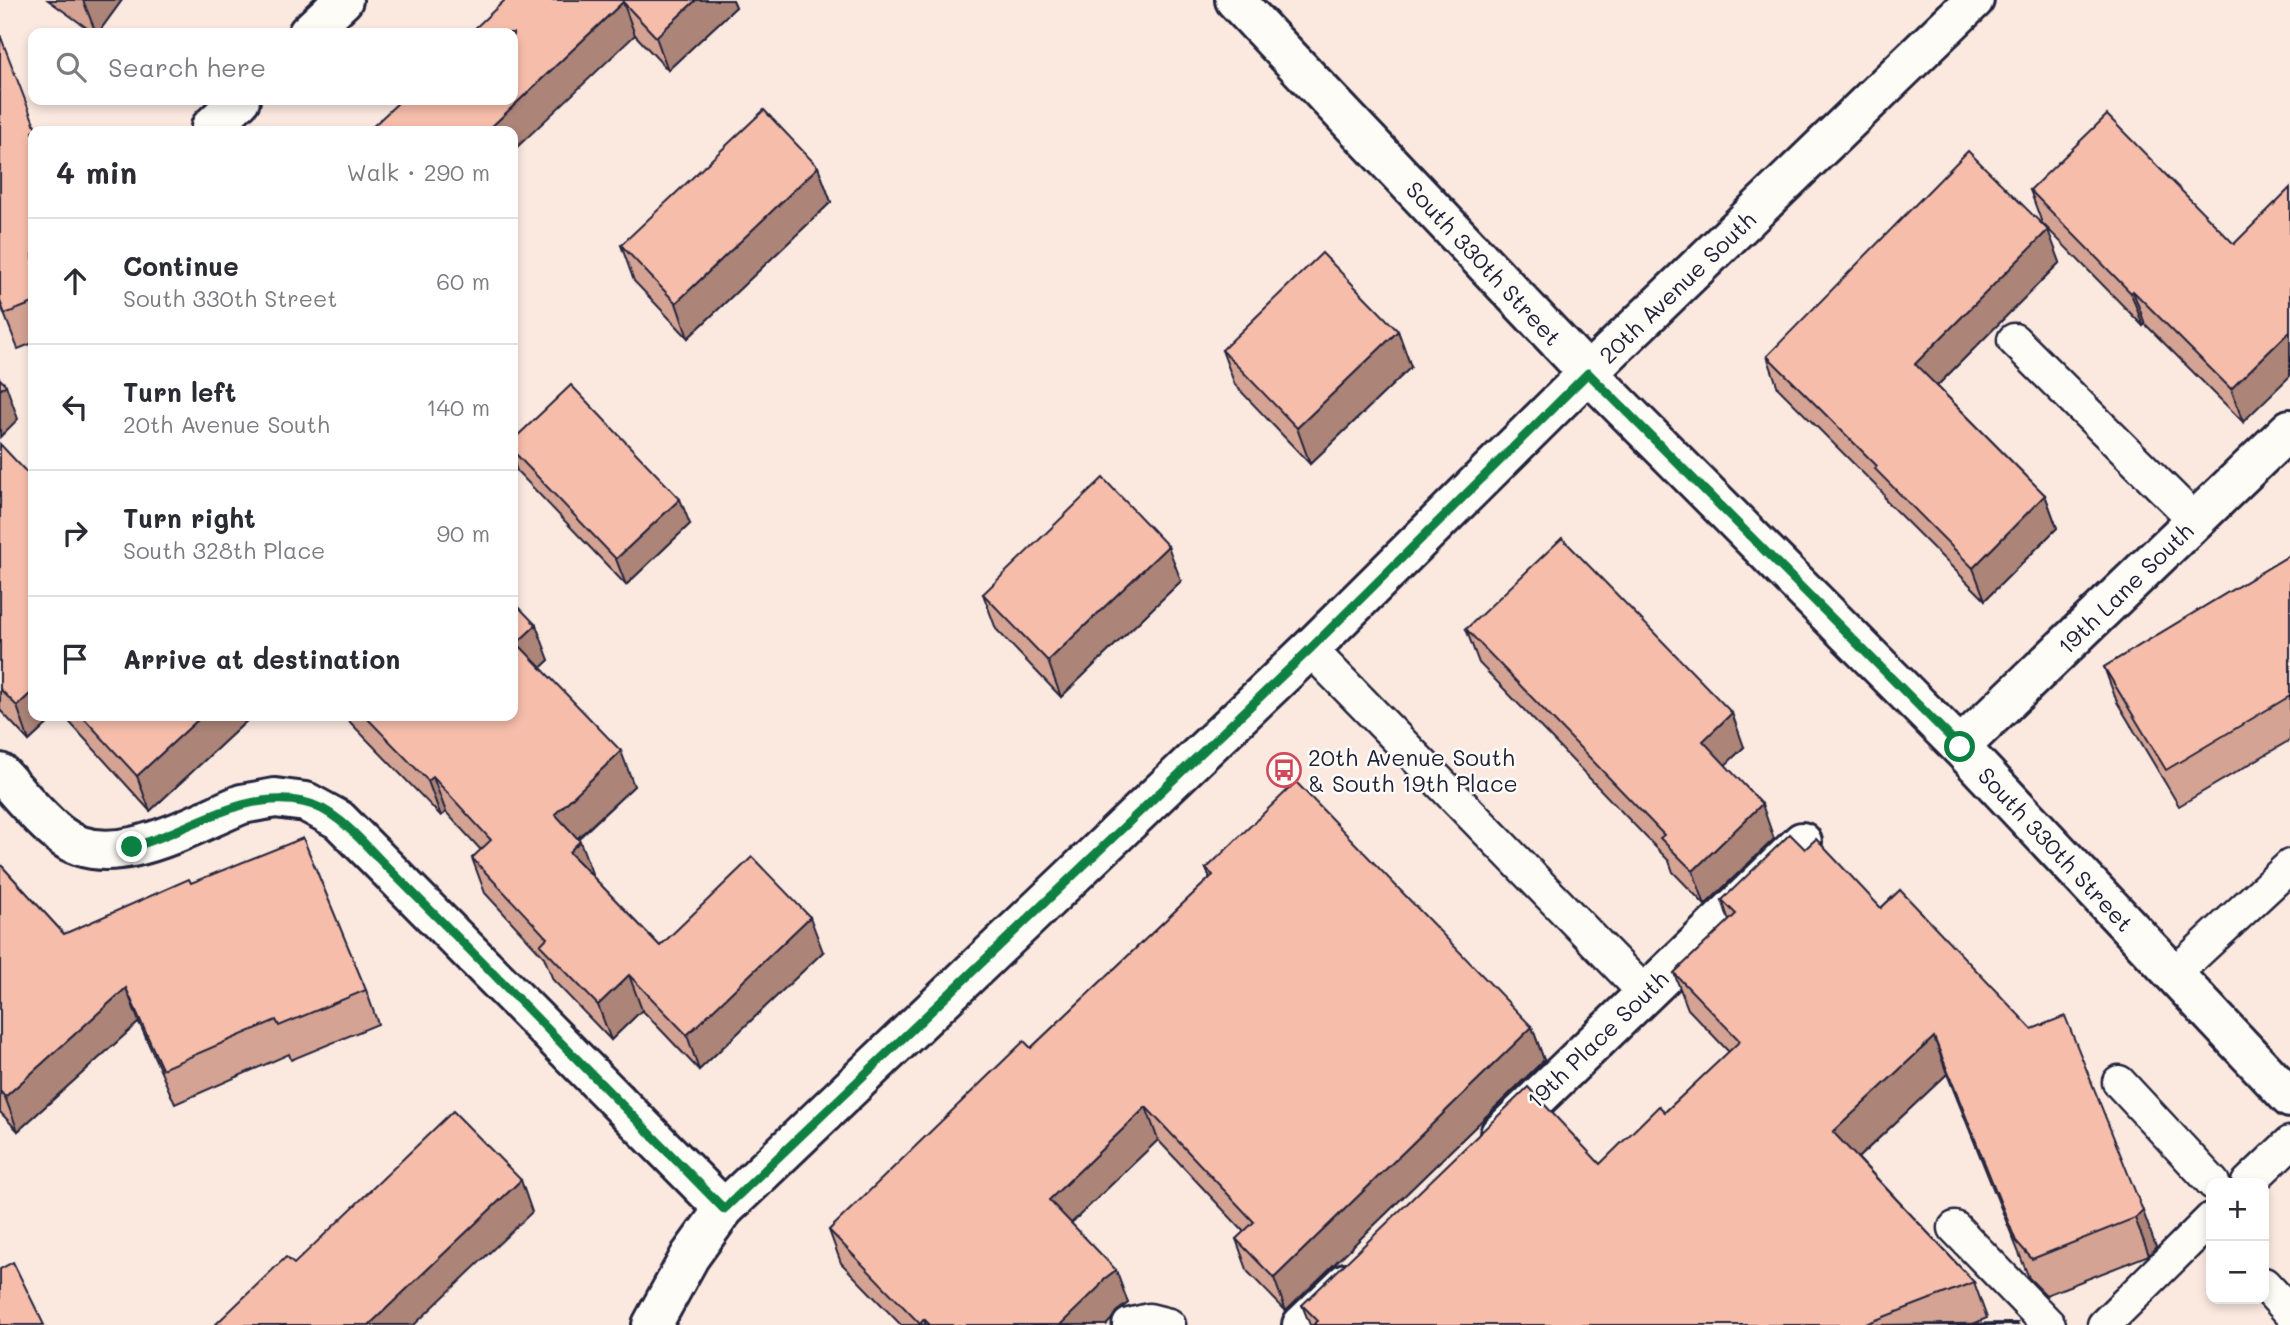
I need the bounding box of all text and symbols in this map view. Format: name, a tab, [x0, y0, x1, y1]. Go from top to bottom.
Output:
search box	[28, 28, 518, 105]
icon: search	[52, 48, 90, 86]
text: Search here	[108, 50, 266, 84]
text: 4 min	[56, 152, 137, 192]
text: Walk · 290 m	[346, 157, 490, 187]
street label: South 330th Street	[1400, 174, 1568, 352]
street label: 20th Avenue South	[1592, 204, 1762, 370]
text: Continue	[123, 249, 239, 283]
icon: ahead	[56, 262, 94, 300]
text: 60 m	[436, 266, 490, 296]
text: South 330th Street	[123, 283, 337, 313]
text: Turn left	[123, 375, 236, 409]
icon: left	[56, 388, 94, 426]
text: 140 m	[426, 392, 490, 422]
text: 20th Avenue South	[123, 409, 330, 439]
text: Turn right	[123, 501, 256, 535]
icon: right	[56, 514, 94, 552]
street label: 19th Lane South	[2051, 516, 2199, 660]
text: 90 m	[437, 518, 490, 548]
text: South 328th Place	[123, 535, 325, 565]
icon: arrive	[56, 640, 94, 678]
text: Arrive at destination	[123, 642, 400, 676]
route start	[1944, 731, 1975, 762]
place label: 20th Avenue South & South 19th Place	[1308, 742, 1518, 798]
bus stop icon: 20th Avenue South & South 19th Place	[1265, 751, 1303, 789]
street label: South 330th Street	[1972, 760, 2140, 938]
route end	[116, 831, 147, 862]
street label: 19th Place South	[1520, 964, 1674, 1114]
map controls	[2206, 1178, 2269, 1304]
button: +	[2206, 1178, 2269, 1241]
button: −	[2206, 1241, 2269, 1304]

